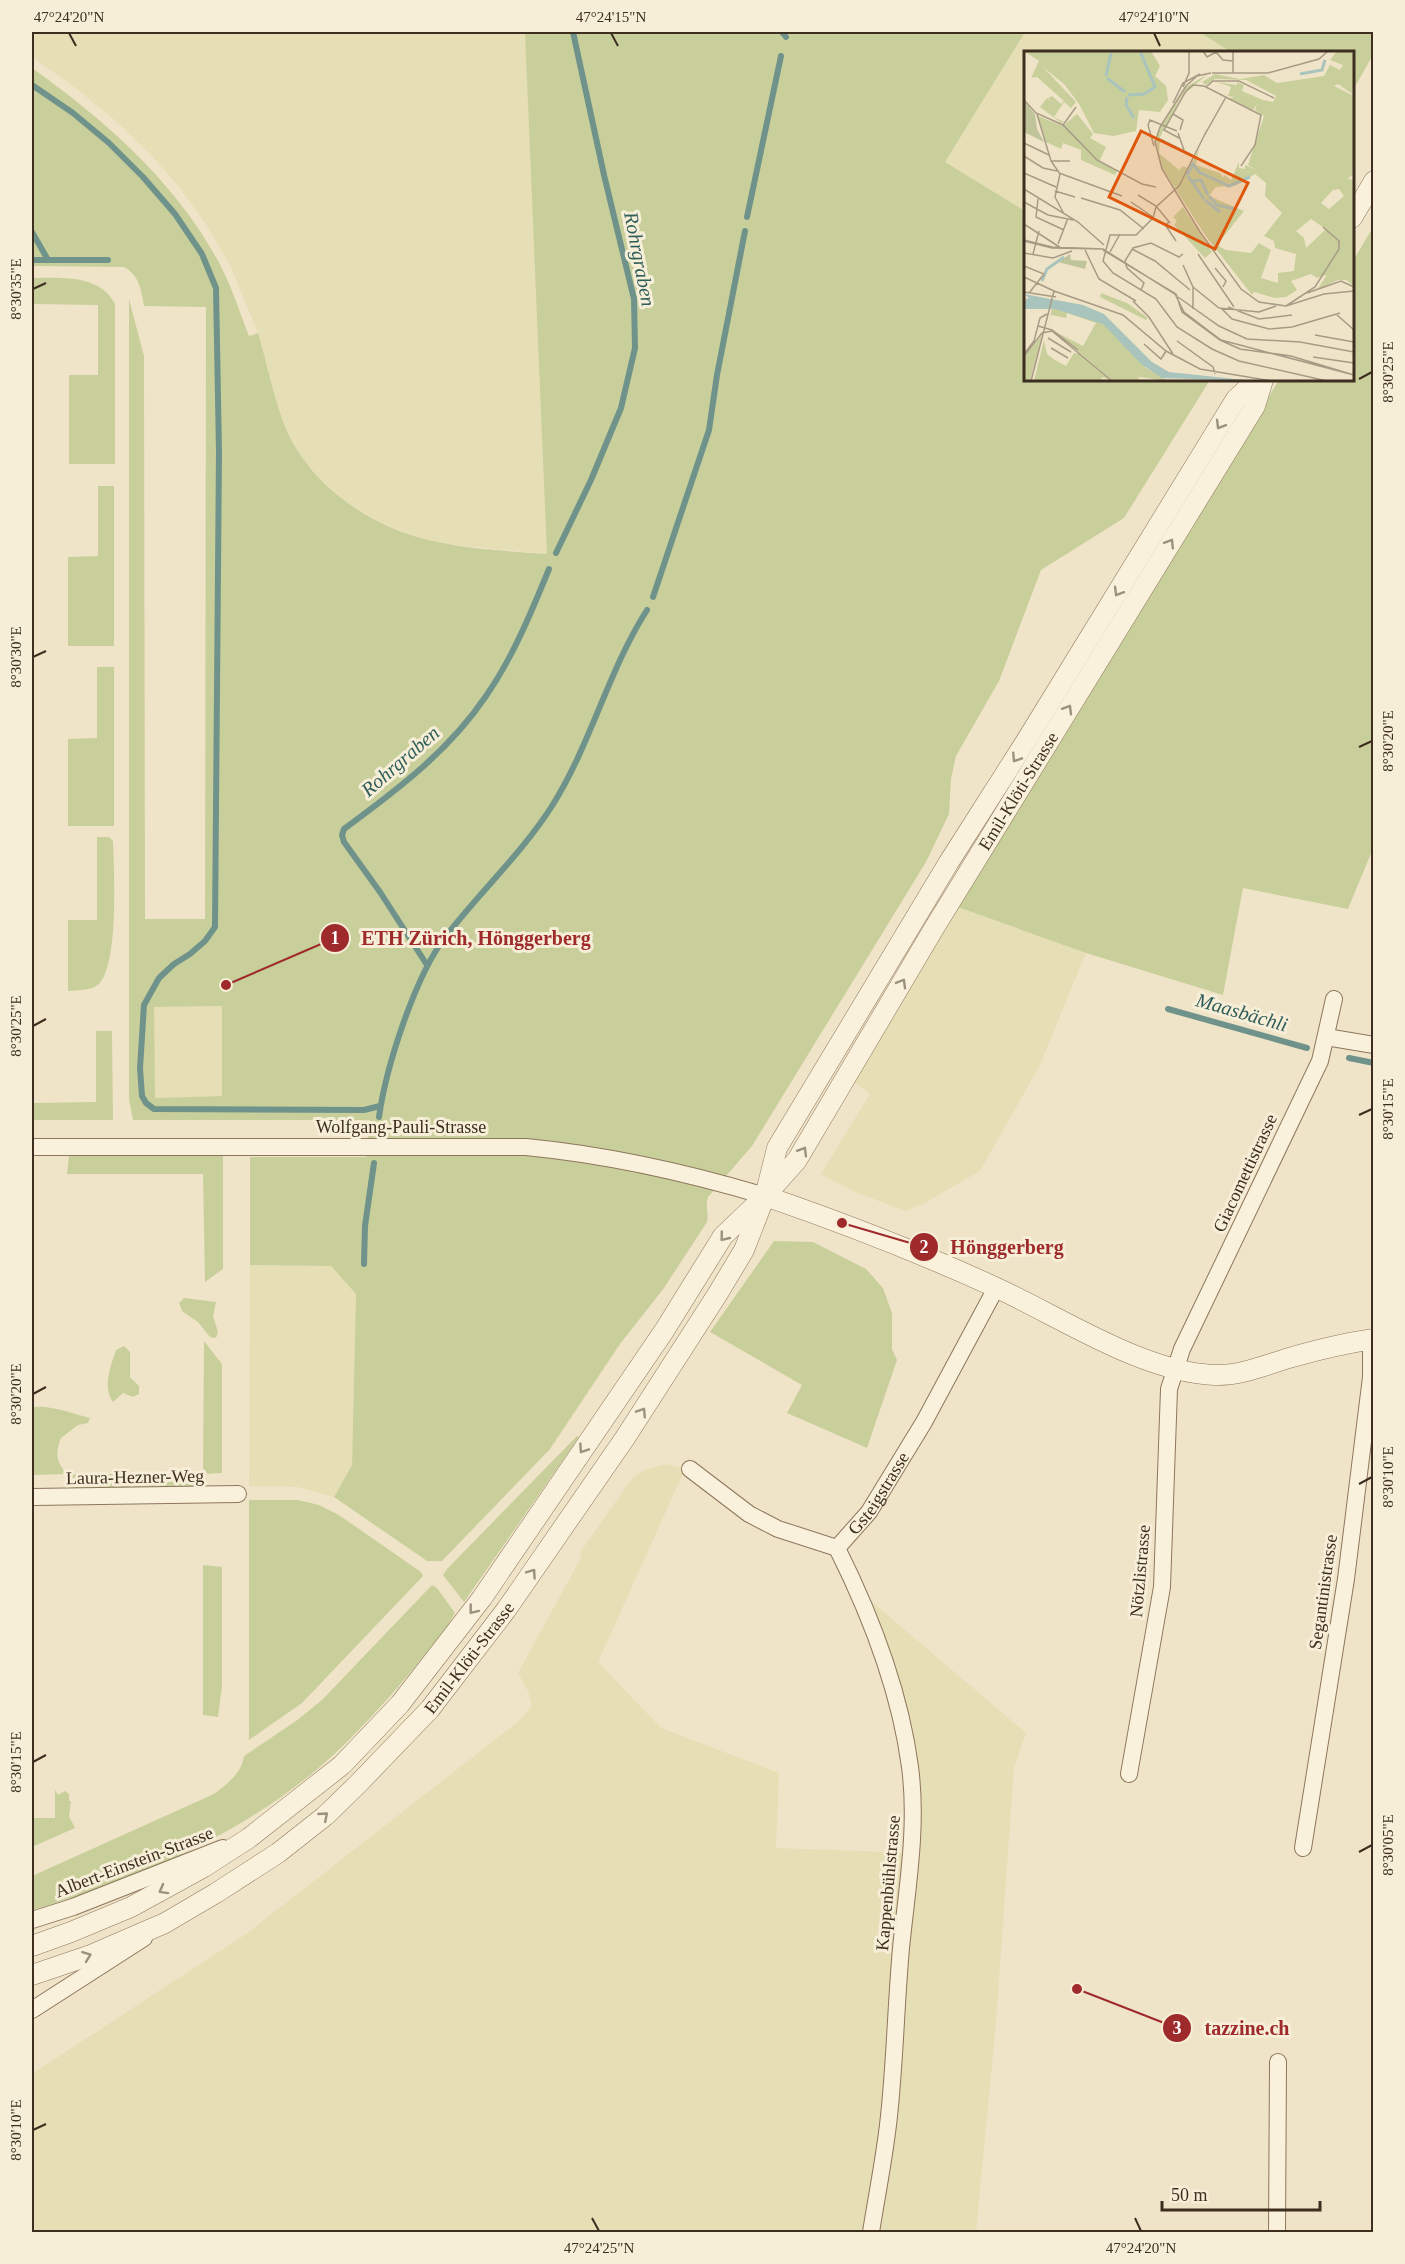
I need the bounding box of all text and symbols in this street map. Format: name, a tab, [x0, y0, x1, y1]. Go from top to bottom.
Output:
text: 47°24'20"N	[34, 9, 104, 25]
text: 47°24'15"N	[576, 9, 646, 25]
text: 47°24'10"N	[1119, 9, 1189, 25]
inset map	[1024, 51, 1354, 381]
water label: Rohrgraben	[619, 209, 660, 308]
text: 8°30'35"E	[8, 258, 24, 320]
text: 8°30'25"E	[1380, 341, 1396, 403]
one-way arrow	[1215, 419, 1227, 429]
one-way arrow	[1163, 539, 1175, 549]
one-way arrow	[1114, 586, 1126, 596]
text: 8°30'30"E	[8, 626, 24, 688]
one-way arrow	[1061, 705, 1073, 715]
text: 8°30'20"E	[1380, 710, 1396, 772]
water label: Rohrgraben	[356, 721, 444, 802]
street label: Emil-Klöti-Strasse	[974, 728, 1062, 854]
one-way arrow	[1012, 751, 1023, 762]
callout: ETH Zürich, Hönggerberg	[320, 919, 603, 957]
text: ETH Zürich, Hönggerberg	[361, 927, 591, 950]
text: 1	[331, 928, 340, 948]
one-way arrow	[895, 979, 906, 989]
water label: Maasbächli	[1193, 988, 1290, 1036]
text: 8°30'25"E	[8, 995, 24, 1057]
text: 8°30'15"E	[1380, 1078, 1396, 1140]
street label: Giacomettistrasse	[1209, 1111, 1281, 1235]
street label: Wolfgang-Pauli-Strasse	[316, 1117, 486, 1137]
one-way arrow	[795, 1147, 807, 1157]
callout: Hönggerberg	[909, 1228, 1076, 1266]
one-way arrow	[720, 1230, 731, 1241]
text: Hönggerberg	[950, 1236, 1064, 1259]
text: 2	[920, 1237, 929, 1257]
text: 8°30'20"E	[8, 1363, 24, 1425]
one-way arrow	[634, 1408, 646, 1418]
one-way arrow	[580, 1443, 591, 1454]
text: 8°30'10"E	[1380, 1446, 1396, 1508]
street label: Gsteigstrasse	[844, 1448, 913, 1539]
street label: Laura-Hezner-Weg	[66, 1466, 204, 1488]
street label: Nötzlistrasse	[1126, 1524, 1154, 1618]
street label: Segantinistrasse	[1305, 1533, 1341, 1651]
one-way arrow	[525, 1569, 536, 1580]
street label: Emil-Klöti-Strasse	[420, 1598, 518, 1718]
one-way arrow	[470, 1603, 481, 1614]
text: 8°30'15"E	[8, 1731, 24, 1793]
one-way arrow	[317, 1812, 328, 1823]
street label: Kappenbühlstrasse	[872, 1814, 904, 1952]
text: 8°30'05"E	[1380, 1814, 1396, 1876]
street label: Albert-Einstein-Strasse	[52, 1823, 216, 1901]
one-way arrow	[159, 1883, 169, 1894]
one-way arrow	[81, 1951, 92, 1963]
callout: tazzine.ch	[1162, 2009, 1301, 2047]
text: tazzine.ch	[1205, 2017, 1289, 2039]
text: 3	[1173, 2018, 1182, 2038]
text: 8°30'10"E	[8, 2099, 24, 2161]
scale bar	[1162, 2174, 1320, 2212]
text: 50 m	[1171, 2185, 1208, 2205]
text: 47°24'25"N	[564, 2240, 634, 2256]
text: 47°24'20"N	[1106, 2240, 1176, 2256]

